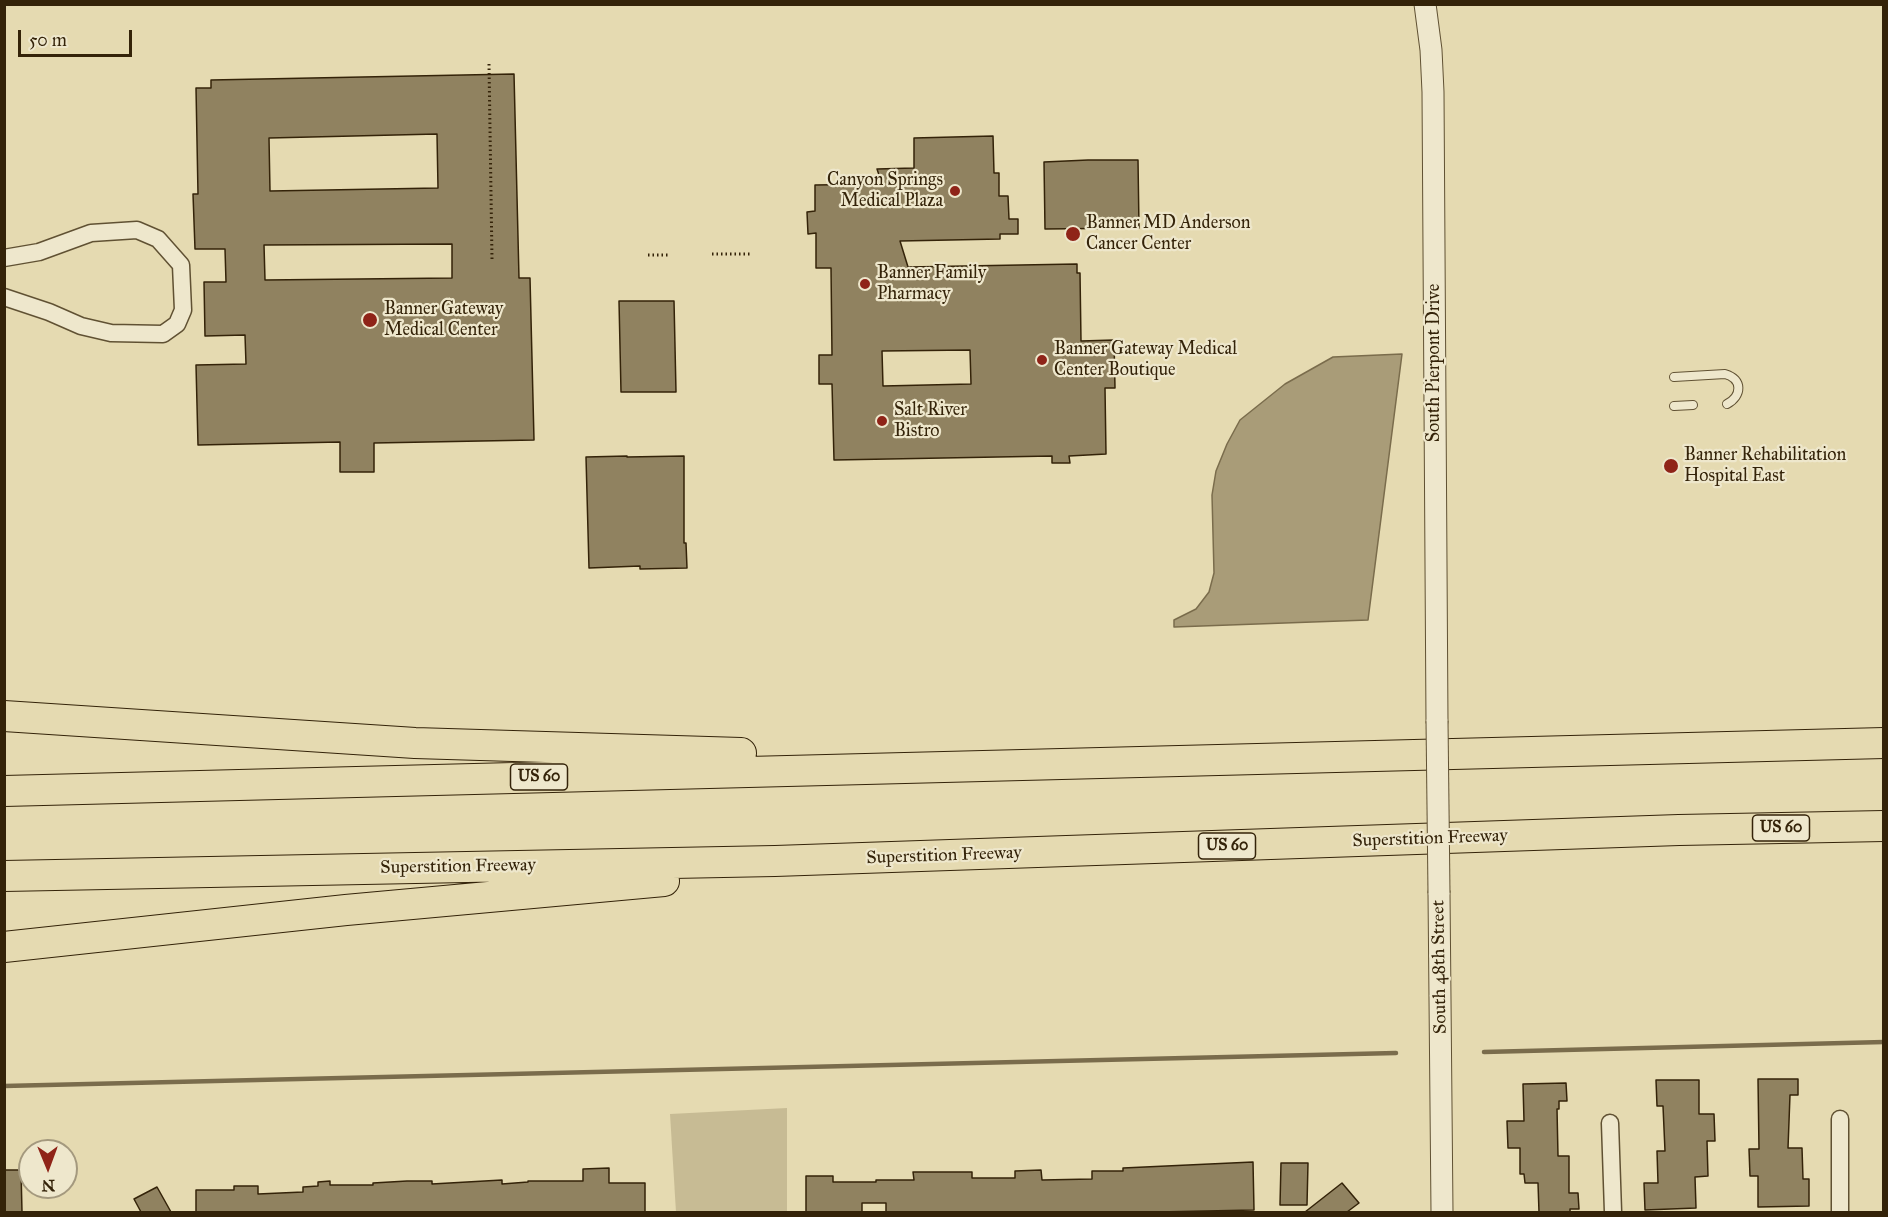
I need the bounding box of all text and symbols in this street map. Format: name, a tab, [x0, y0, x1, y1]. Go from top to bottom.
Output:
scale bar	[21, 18, 135, 56]
text: 50 m	[29, 29, 67, 51]
place label: Canyon Springs Medical Plaza	[827, 170, 943, 213]
marker: Canyon Springs Medical Plaza	[948, 184, 962, 198]
place label: Banner MD Anderson Cancer Center	[1086, 213, 1250, 256]
marker: Banner MD Anderson Cancer Center	[1064, 225, 1082, 243]
place label: Banner Family Pharmacy	[877, 263, 986, 306]
marker: Banner Family Pharmacy	[858, 277, 872, 291]
street label: South Pierpont Drive	[1424, 284, 1446, 442]
place label: Banner Gateway Medical Center	[384, 299, 503, 342]
marker: Banner Gateway Medical Center	[361, 311, 379, 329]
place label: Banner Gateway Medical Center Boutique	[1054, 339, 1237, 382]
marker: Banner Gateway Medical Center Boutique	[1035, 353, 1049, 367]
place label: Salt River Bistro	[894, 400, 967, 442]
marker: Salt River Bistro	[875, 414, 889, 428]
place label: Banner Rehabilitation Hospital East	[1684, 445, 1846, 488]
marker: Banner Rehabilitation Hospital East	[1662, 457, 1680, 475]
road number: US 60	[510, 764, 568, 790]
road number: US 60	[1752, 815, 1810, 841]
street label: Superstition Freeway	[1352, 825, 1508, 853]
road number: US 60	[1198, 833, 1256, 859]
street label: Superstition Freeway	[866, 842, 1022, 870]
street label: Superstition Freeway	[380, 855, 536, 879]
street label: South 48th Street	[1428, 900, 1452, 1034]
north arrow	[18, 1139, 78, 1199]
text: N	[41, 1176, 55, 1195]

